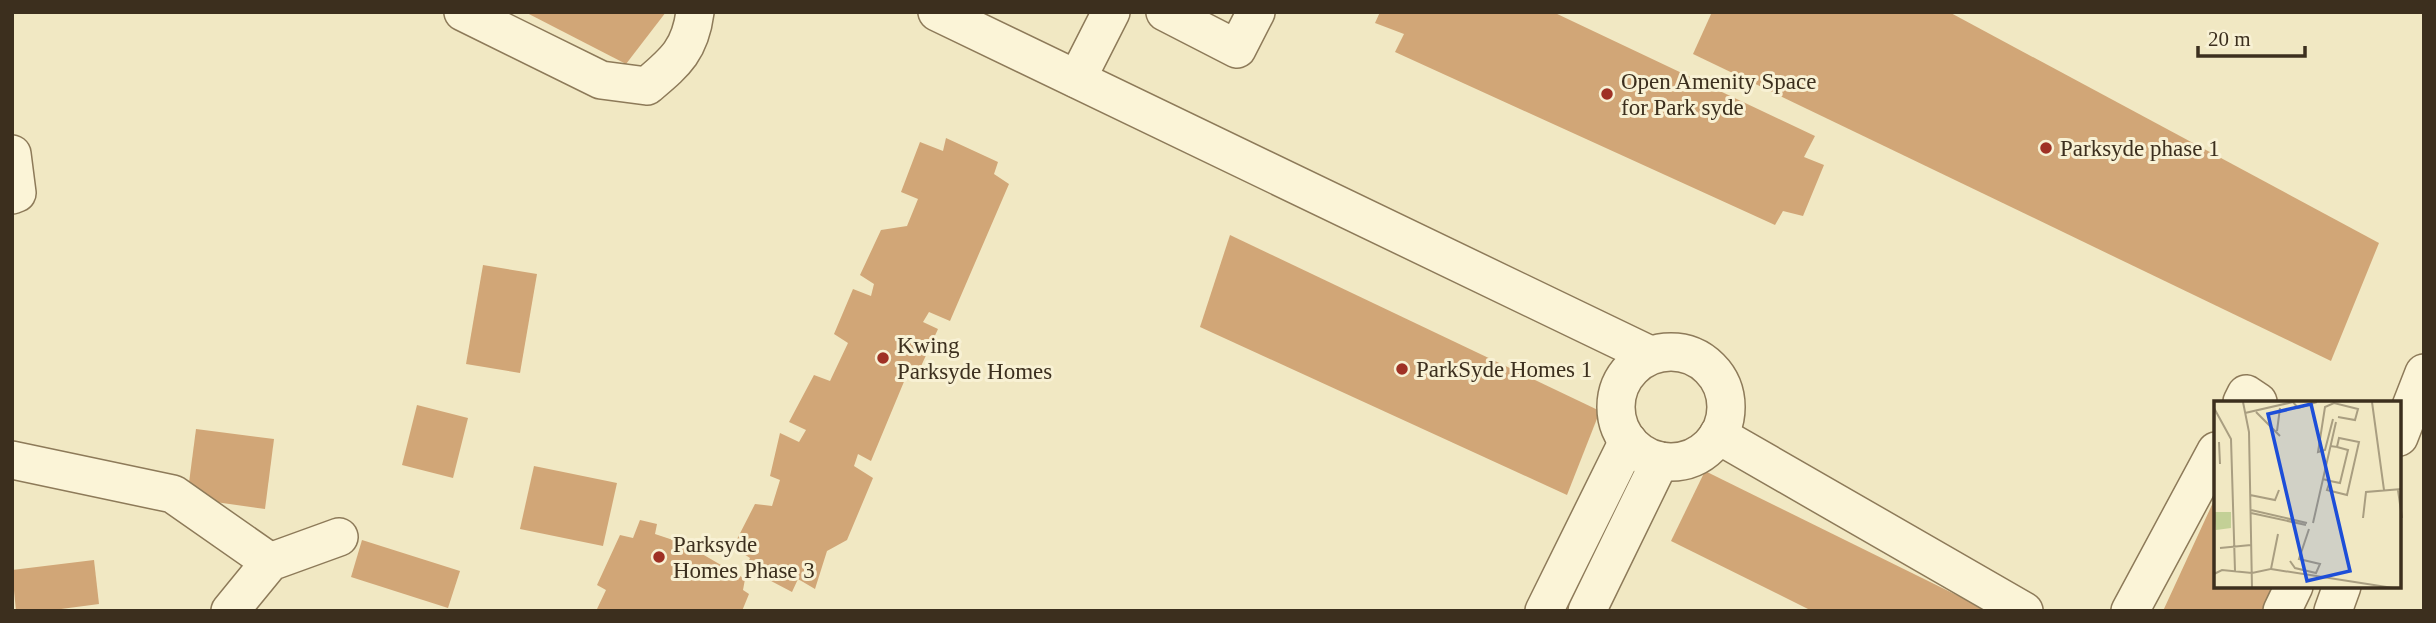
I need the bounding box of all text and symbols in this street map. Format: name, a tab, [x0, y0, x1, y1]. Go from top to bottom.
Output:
scale bar	[2198, 14, 2305, 58]
text: 20 m	[2208, 27, 2251, 51]
place label: Open Amenity Space for Park syde	[1621, 69, 1816, 120]
marker: Open Amenity Space for Park syde	[1599, 86, 1615, 102]
place label: Parksyde phase 1	[2060, 136, 2220, 161]
marker: Parksyde phase 1	[2038, 140, 2054, 156]
place label: Kwing Parksyde Homes	[897, 333, 1052, 384]
marker: Kwing Parksyde Homes	[875, 350, 891, 366]
place label: ParkSyde Homes 1	[1416, 357, 1592, 382]
marker: ParkSyde Homes 1	[1394, 361, 1410, 377]
inset map	[2214, 401, 2401, 588]
place label: Parksyde Homes Phase 3	[673, 532, 815, 583]
marker: Parksyde Homes Phase 3	[651, 549, 667, 565]

